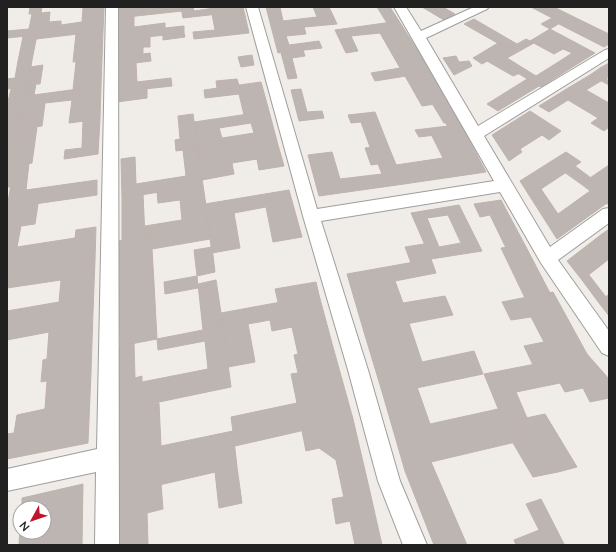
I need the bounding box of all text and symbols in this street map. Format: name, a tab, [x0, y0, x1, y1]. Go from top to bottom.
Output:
north arrow	[12, 500, 52, 540]
text: N	[16, 519, 32, 534]

